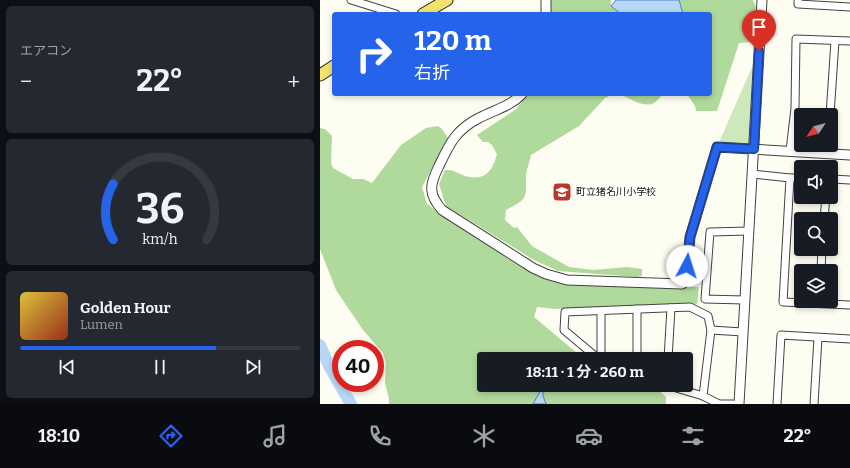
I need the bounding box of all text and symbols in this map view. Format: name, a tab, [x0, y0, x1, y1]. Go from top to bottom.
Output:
pin	[742, 10, 776, 51]
icon: arrive	[748, 16, 770, 38]
text: 120 m	[414, 24, 491, 57]
icon: right	[348, 28, 400, 80]
text: エアコン	[20, 43, 72, 58]
text: 右折	[414, 62, 450, 84]
text: 22°	[136, 63, 183, 99]
text: −	[20, 68, 32, 95]
text: +	[287, 68, 300, 95]
north arrow	[794, 108, 838, 152]
map controls	[794, 108, 838, 308]
button: sound	[794, 160, 838, 204]
school or university icon: 町立猪名川小学校	[551, 181, 573, 203]
text: 36	[136, 184, 184, 234]
place label: 町立猪名川小学校	[576, 186, 656, 198]
button: search	[794, 212, 838, 256]
text: km/h	[142, 231, 178, 248]
position arrow	[666, 245, 708, 287]
button: layers	[794, 264, 838, 308]
text: Golden Hour	[80, 299, 171, 317]
text: Lumen	[80, 317, 123, 332]
speed limit sign: 40	[332, 340, 384, 392]
icon: previous	[56, 356, 78, 378]
icon: pause	[149, 356, 171, 378]
icon: next	[242, 356, 264, 378]
text: 18:11 · 1 分 · 260 m	[526, 363, 644, 381]
icon: directions	[157, 422, 185, 450]
icon: music	[261, 422, 289, 450]
icon: phone	[366, 422, 394, 450]
icon: climate	[470, 422, 498, 450]
icon: car	[575, 422, 603, 450]
icon: filters	[679, 422, 707, 450]
text: 18:10	[38, 425, 80, 447]
text: 22°	[784, 425, 812, 447]

